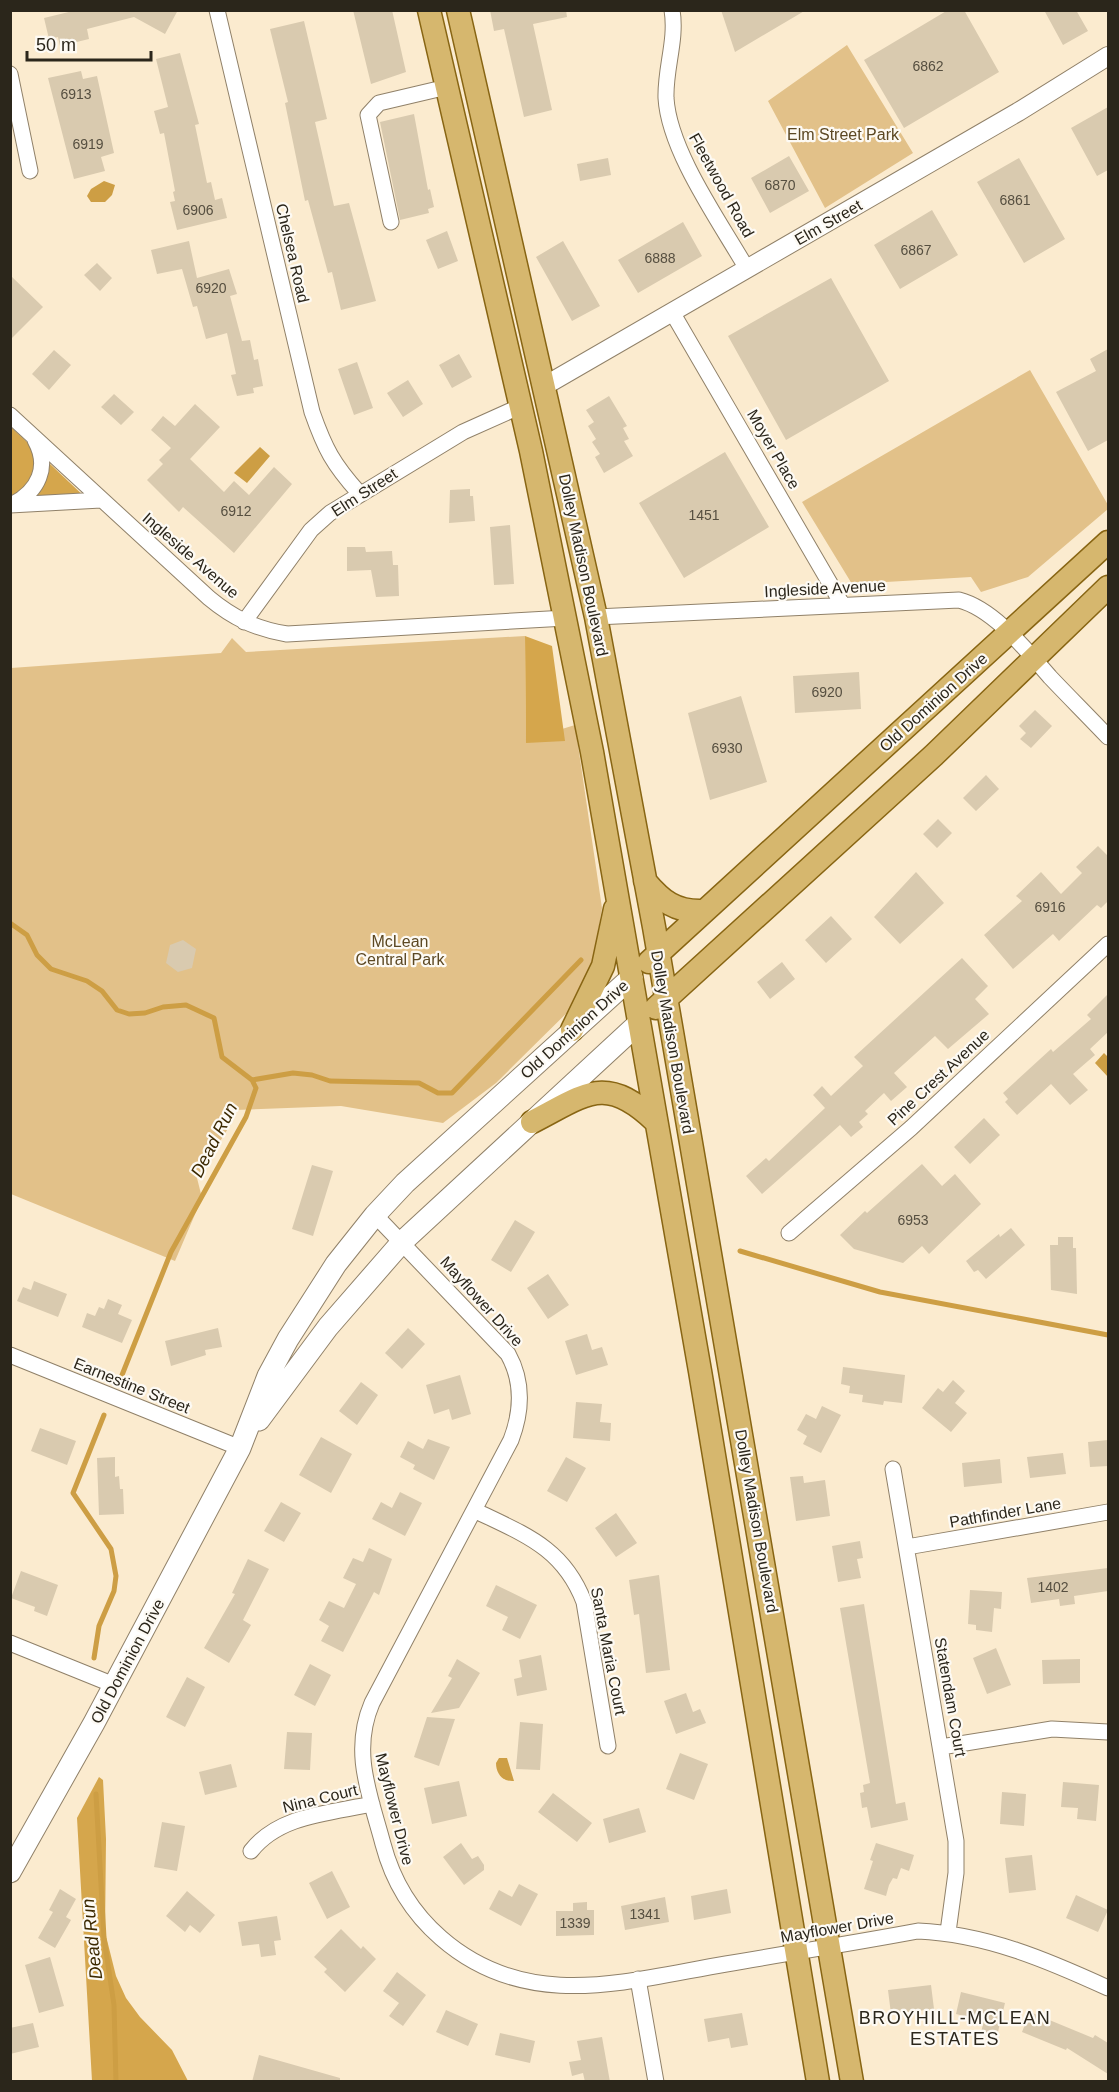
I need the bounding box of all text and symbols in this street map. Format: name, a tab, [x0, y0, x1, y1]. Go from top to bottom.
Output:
scale bar	[27, 24, 152, 62]
text: 50 m	[36, 35, 76, 55]
house number: 6862	[912, 58, 944, 74]
house number: 6913	[60, 86, 92, 102]
park label: Elm Street Park	[787, 126, 900, 143]
street label: Fleetwood Road	[686, 130, 757, 240]
house number: 6919	[72, 136, 104, 152]
house number: 6870	[764, 177, 796, 193]
house number: 6861	[999, 192, 1031, 208]
street label: Elm Street	[792, 196, 865, 248]
house number: 6906	[182, 202, 214, 218]
street label: Chelsea Road	[273, 202, 312, 304]
house number: 6867	[900, 242, 932, 258]
house number: 6888	[644, 250, 676, 266]
house number: 6920	[195, 280, 227, 296]
street label: Moyer Place	[744, 406, 803, 492]
street label: Elm Street	[328, 465, 401, 520]
street label: Dolley Madison Boulevard	[556, 472, 611, 658]
house number: 6912	[220, 503, 252, 519]
house number: 1451	[688, 507, 720, 523]
street label: Ingleside Avenue	[139, 509, 242, 602]
street label: Ingleside Avenue	[764, 577, 886, 600]
street label: Old Dominion Drive	[876, 650, 991, 755]
house number: 6920	[811, 684, 843, 700]
house number: 6930	[711, 740, 743, 756]
house number: 6916	[1034, 899, 1066, 915]
park label: McLean Central Park	[356, 933, 445, 968]
street label: Dolley Madison Boulevard	[648, 949, 697, 1135]
street label: Old Dominion Drive	[517, 977, 632, 1082]
street label: Pine Crest Avenue	[884, 1026, 993, 1129]
water label: Dead Run	[187, 1099, 241, 1181]
house number: 6953	[897, 1212, 929, 1228]
street label: Mayflower Drive	[437, 1253, 526, 1350]
street label: Earnestine Street	[71, 1354, 193, 1417]
street label: Dolley Madison Boulevard	[732, 1428, 781, 1614]
street label: Pathfinder Lane	[948, 1494, 1062, 1531]
house number: 1402	[1037, 1579, 1069, 1595]
street label: Santa Maria Court	[588, 1586, 629, 1717]
street label: Old Dominion Drive	[87, 1596, 168, 1726]
street label: Statendam Court	[932, 1636, 969, 1759]
street label: Mayflower Drive	[372, 1751, 417, 1867]
street label: Nina Court	[281, 1781, 360, 1816]
water label: Dead Run	[78, 1898, 106, 1980]
house number: 1341	[629, 1906, 661, 1922]
street label: Mayflower Drive	[779, 1909, 895, 1946]
house number: 1339	[559, 1915, 591, 1931]
district label: BROYHILL-MCLEAN ESTATES	[859, 2008, 1051, 2049]

